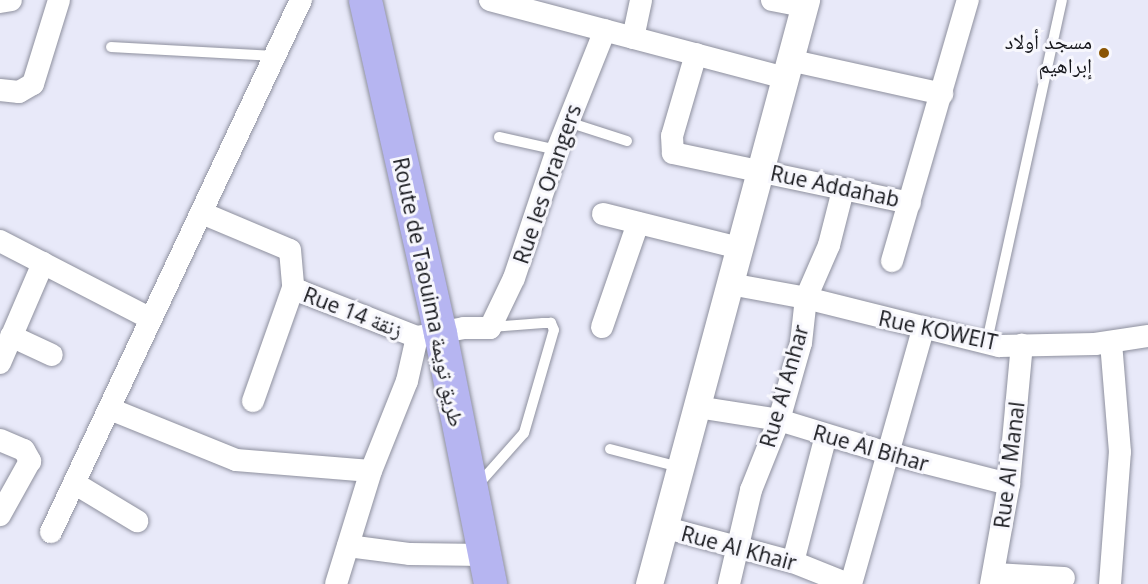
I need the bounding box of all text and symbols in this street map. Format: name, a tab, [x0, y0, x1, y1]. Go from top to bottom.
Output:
place label: مسجد أولاد إبراهيم	[1005, 28, 1092, 78]
marker: مسجد أولاد إبراهيم	[1097, 46, 1111, 60]
street label: Rue les Orangers	[508, 101, 586, 267]
street label: Route de Taouima طريق تويمة	[388, 155, 470, 429]
street label: Rue Addahab	[768, 160, 902, 212]
street label: Rue 14 زنقة	[300, 282, 406, 342]
street label: Rue KOWEIT	[876, 305, 1000, 355]
street label: Rue Al Anhar	[754, 322, 814, 450]
street label: Rue Al Manal	[989, 400, 1029, 530]
street label: Rue Al Bihar	[810, 419, 932, 477]
street label: Rue Al Khair	[679, 521, 799, 575]

